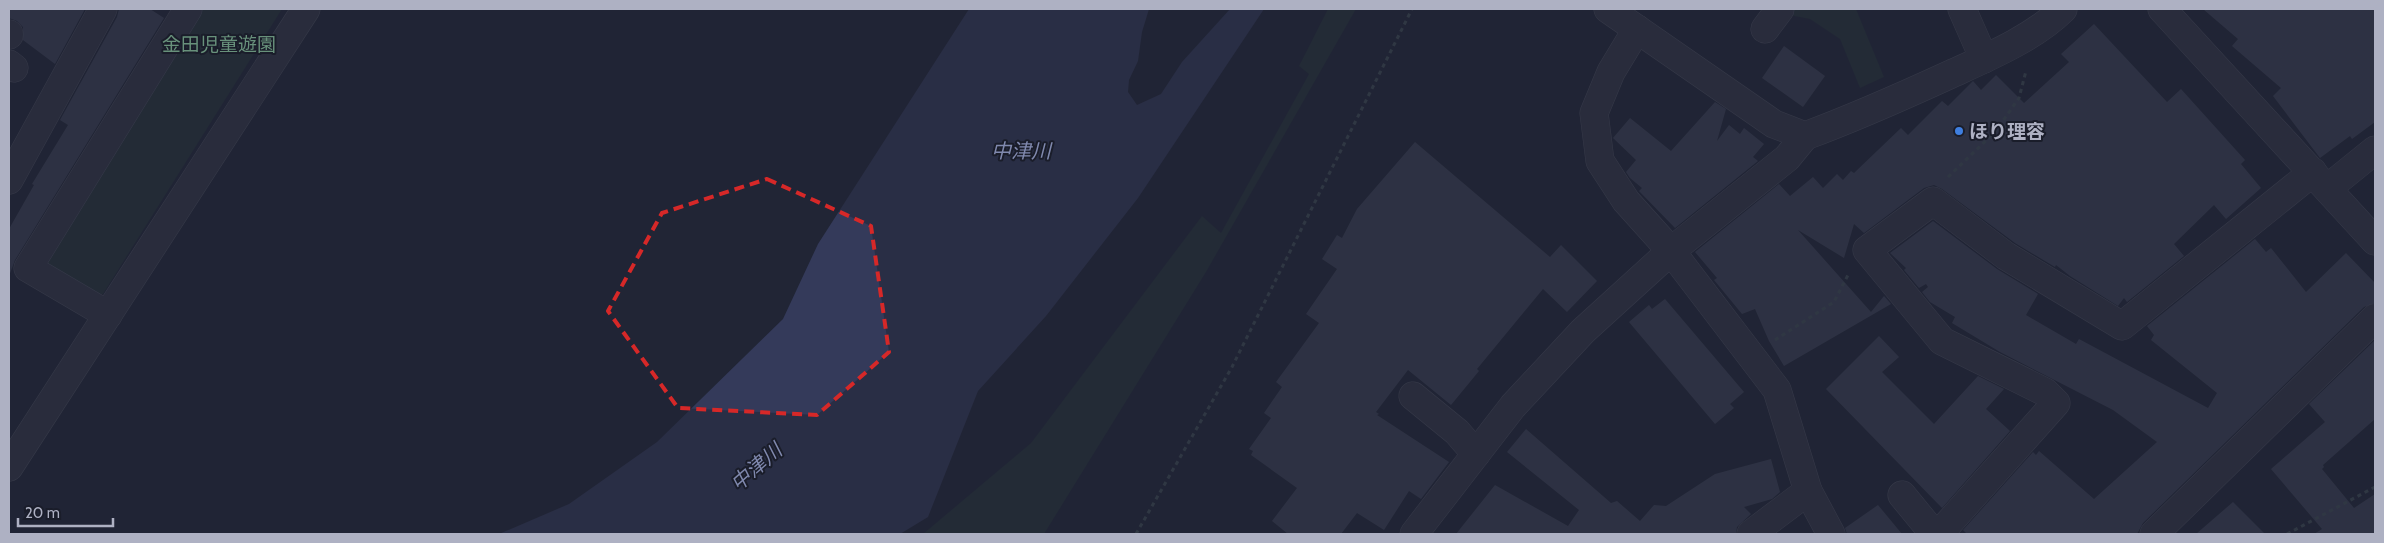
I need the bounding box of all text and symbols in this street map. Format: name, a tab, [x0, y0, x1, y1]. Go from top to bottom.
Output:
park label: 金田児童遊園	[162, 33, 276, 56]
place label: ほり理容	[1969, 120, 2045, 143]
marker: ほり理容	[1953, 125, 1965, 137]
water label: 中津川	[991, 139, 1053, 163]
water label: 中津川	[725, 437, 788, 496]
scale bar	[18, 496, 112, 528]
text: 20 m	[25, 504, 60, 522]

